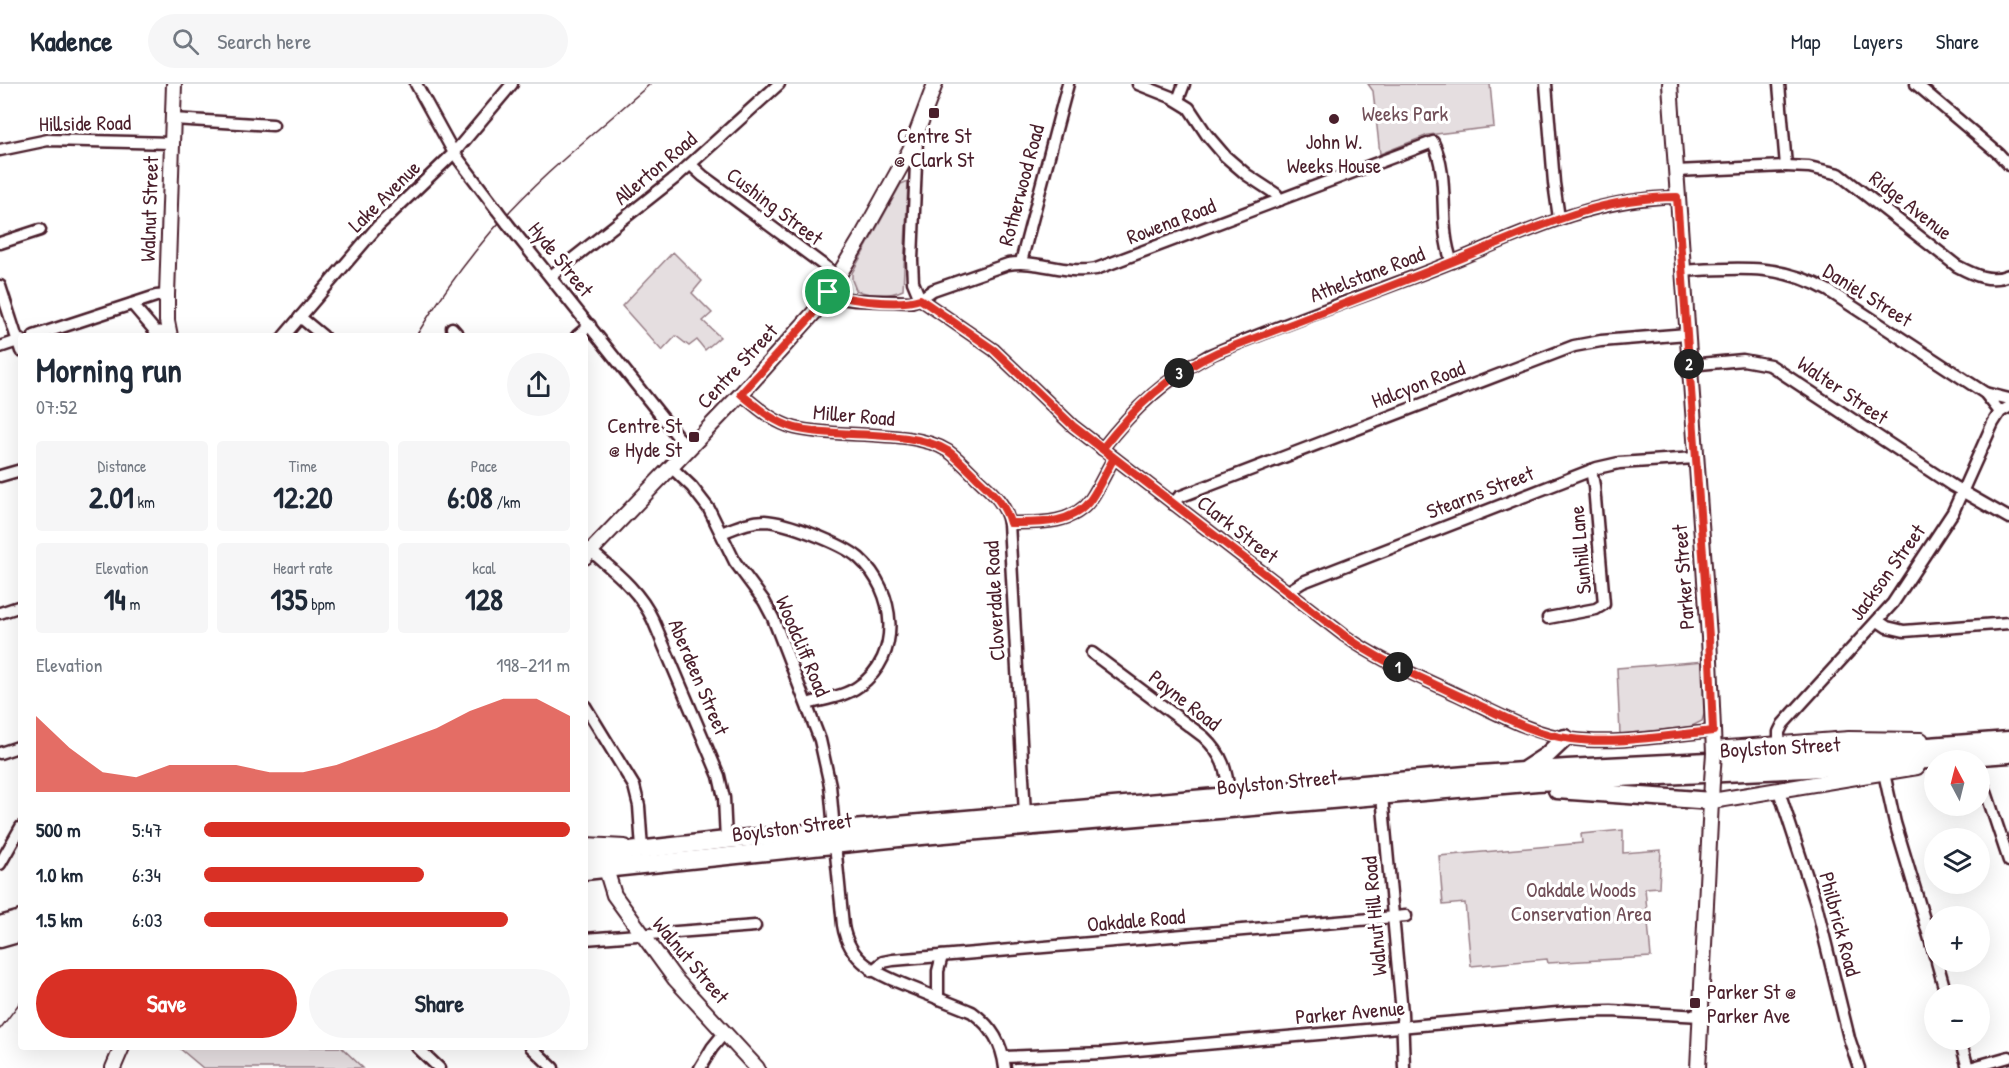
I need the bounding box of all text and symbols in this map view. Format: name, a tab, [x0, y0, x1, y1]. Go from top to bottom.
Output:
search box	[148, 14, 568, 68]
text: Kadence	[30, 22, 112, 60]
icon: search	[169, 25, 202, 58]
text: Search here	[217, 26, 311, 56]
text: Map	[1791, 27, 1820, 56]
text: Layers	[1853, 27, 1903, 56]
text: Share	[1936, 27, 1979, 56]
park label: Weeks Park	[1362, 99, 1448, 128]
marker: Centre St @ Clark St	[927, 106, 941, 120]
street label: Hillside Road	[39, 108, 131, 138]
marker: John W. Weeks House	[1327, 112, 1341, 126]
place label: Centre St @ Clark St	[894, 121, 975, 174]
street label: Rotherwood Road	[991, 121, 1051, 249]
street label: Allerton Road	[607, 125, 703, 211]
place label: John W. Weeks House	[1287, 127, 1381, 180]
street label: Lake Avenue	[342, 154, 426, 238]
street label: Walnut Street	[133, 155, 165, 262]
street label: Cushing Street	[721, 160, 830, 252]
street label: Ridge Avenue	[1863, 163, 1959, 247]
street label: Rowena Road	[1122, 191, 1220, 251]
street label: Hyde Street	[522, 215, 601, 303]
street label: Athelstane Road	[1305, 239, 1429, 309]
street label: Daniel Street	[1818, 256, 1919, 334]
pin	[802, 266, 853, 317]
icon: arrive	[811, 275, 844, 308]
street label: Centre Street	[690, 317, 785, 415]
text: Morning run	[36, 348, 182, 392]
pin: 2	[1674, 349, 1704, 379]
street label: Walter Street	[1792, 349, 1895, 432]
button: share	[507, 353, 570, 416]
street label: Halcyon Road	[1367, 353, 1469, 415]
text: 2	[1685, 353, 1693, 375]
pin: 3	[1164, 358, 1194, 388]
text: 3	[1175, 362, 1183, 384]
text: 07:52	[36, 393, 77, 420]
street label: Miller Road	[812, 397, 896, 433]
place label: Centre St @ Hyde St	[607, 411, 683, 464]
marker: Centre St @ Hyde St	[687, 430, 701, 444]
text: Distance	[98, 455, 146, 477]
text: Time	[289, 455, 317, 477]
text: Pace	[471, 455, 497, 477]
street label: Stearns Street	[1422, 458, 1539, 526]
text: 2.01	[89, 477, 134, 517]
text: 12:20	[273, 477, 333, 517]
text: 6:08	[447, 477, 493, 517]
street label: Clark Street	[1191, 488, 1285, 570]
text: km	[134, 491, 155, 513]
text: /km	[493, 491, 521, 513]
street label: Sunhill Lane	[1562, 504, 1598, 596]
street label: Jackson Street	[1842, 517, 1932, 626]
street label: Parker Street	[1665, 523, 1701, 631]
street label: Cloverdale Road	[976, 540, 1012, 662]
text: Elevation	[95, 557, 149, 579]
text: Heart rate	[273, 557, 333, 579]
text: kcal	[472, 557, 496, 579]
text: 14	[104, 579, 126, 619]
text: 135	[270, 579, 308, 619]
text: 128	[465, 579, 503, 619]
street label: Woodcliff Road	[769, 591, 837, 701]
text: m	[126, 593, 140, 615]
text: bpm	[308, 593, 336, 615]
street label: Aberdeen Street	[662, 615, 737, 740]
text: Elevation	[36, 651, 102, 678]
text: 198–211 m	[496, 651, 570, 678]
pin: 1	[1383, 652, 1413, 682]
text: 1	[1395, 656, 1401, 678]
street label: Payne Road	[1143, 663, 1227, 737]
street label: Boylston Street	[1719, 729, 1842, 765]
north arrow	[1924, 750, 1990, 816]
map controls	[1924, 750, 1990, 1050]
street label: Boylston Street	[1216, 762, 1339, 802]
street label: Boylston Street	[730, 805, 854, 849]
text: 500 m	[36, 816, 81, 843]
text: 5:47	[132, 816, 163, 843]
button: layers	[1924, 828, 1990, 894]
street label: Walnut Hill Road	[1354, 855, 1394, 977]
text: 1.0 km	[36, 861, 83, 888]
text: 6:34	[132, 861, 161, 888]
street label: Philbrick Road	[1812, 869, 1868, 979]
park label: Oakdale Woods Conservation Area	[1511, 875, 1651, 928]
street label: Oakdale Road	[1086, 901, 1186, 939]
text: 1.5 km	[36, 906, 83, 933]
text: 6:03	[132, 906, 163, 933]
button: +	[1924, 906, 1990, 972]
street label: Walnut Street	[646, 910, 737, 1010]
button: Save	[36, 969, 297, 1038]
button: Share	[309, 969, 570, 1038]
place label: Parker St @ Parker Ave	[1707, 977, 1797, 1030]
button: −	[1924, 984, 1990, 1050]
street label: Parker Avenue	[1294, 993, 1406, 1031]
marker: Parker St @ Parker Ave	[1688, 996, 1702, 1010]

